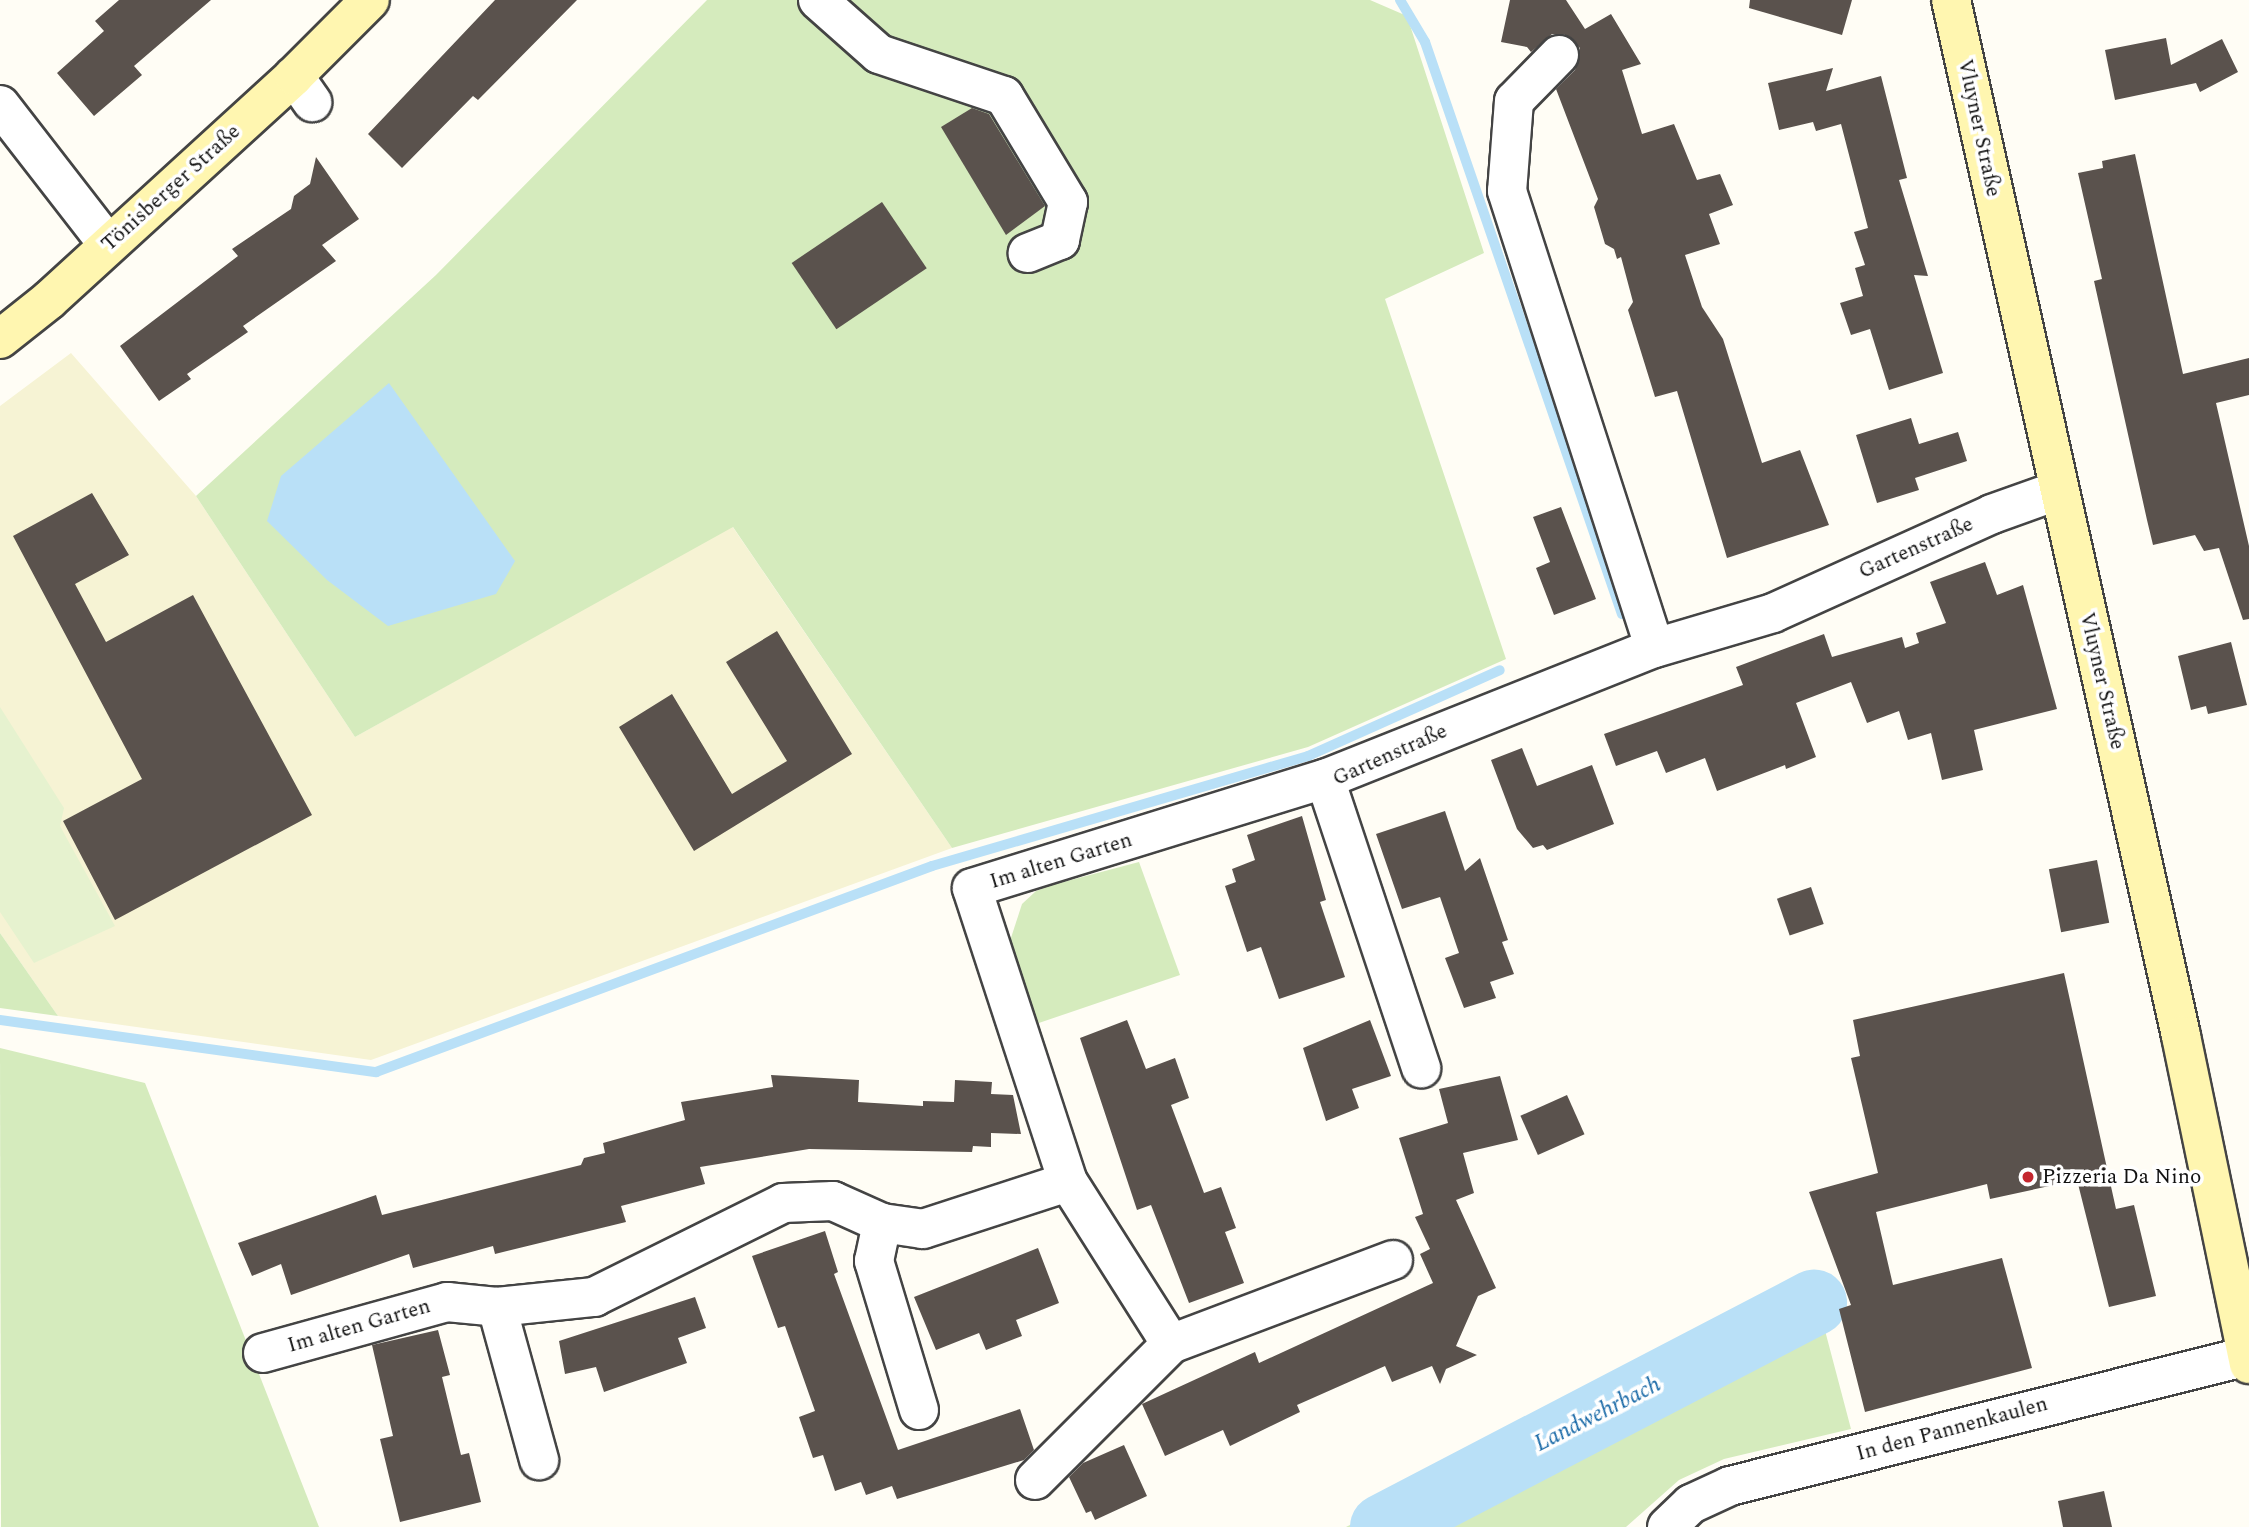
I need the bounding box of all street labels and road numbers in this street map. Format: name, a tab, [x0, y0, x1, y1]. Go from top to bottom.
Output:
street label: Vluyner Straße	[1952, 57, 2006, 199]
street label: Tönisberger Straße	[96, 119, 246, 257]
street label: Gartenstraße	[1855, 512, 1977, 584]
street label: Vluyner Straße	[2074, 610, 2130, 752]
street label: Gartenstraße	[1329, 719, 1451, 791]
street label: Im alten Garten	[987, 827, 1135, 895]
street label: Im alten Garten	[285, 1294, 433, 1358]
street label: In den Pannenkaulen	[1854, 1391, 2050, 1467]

